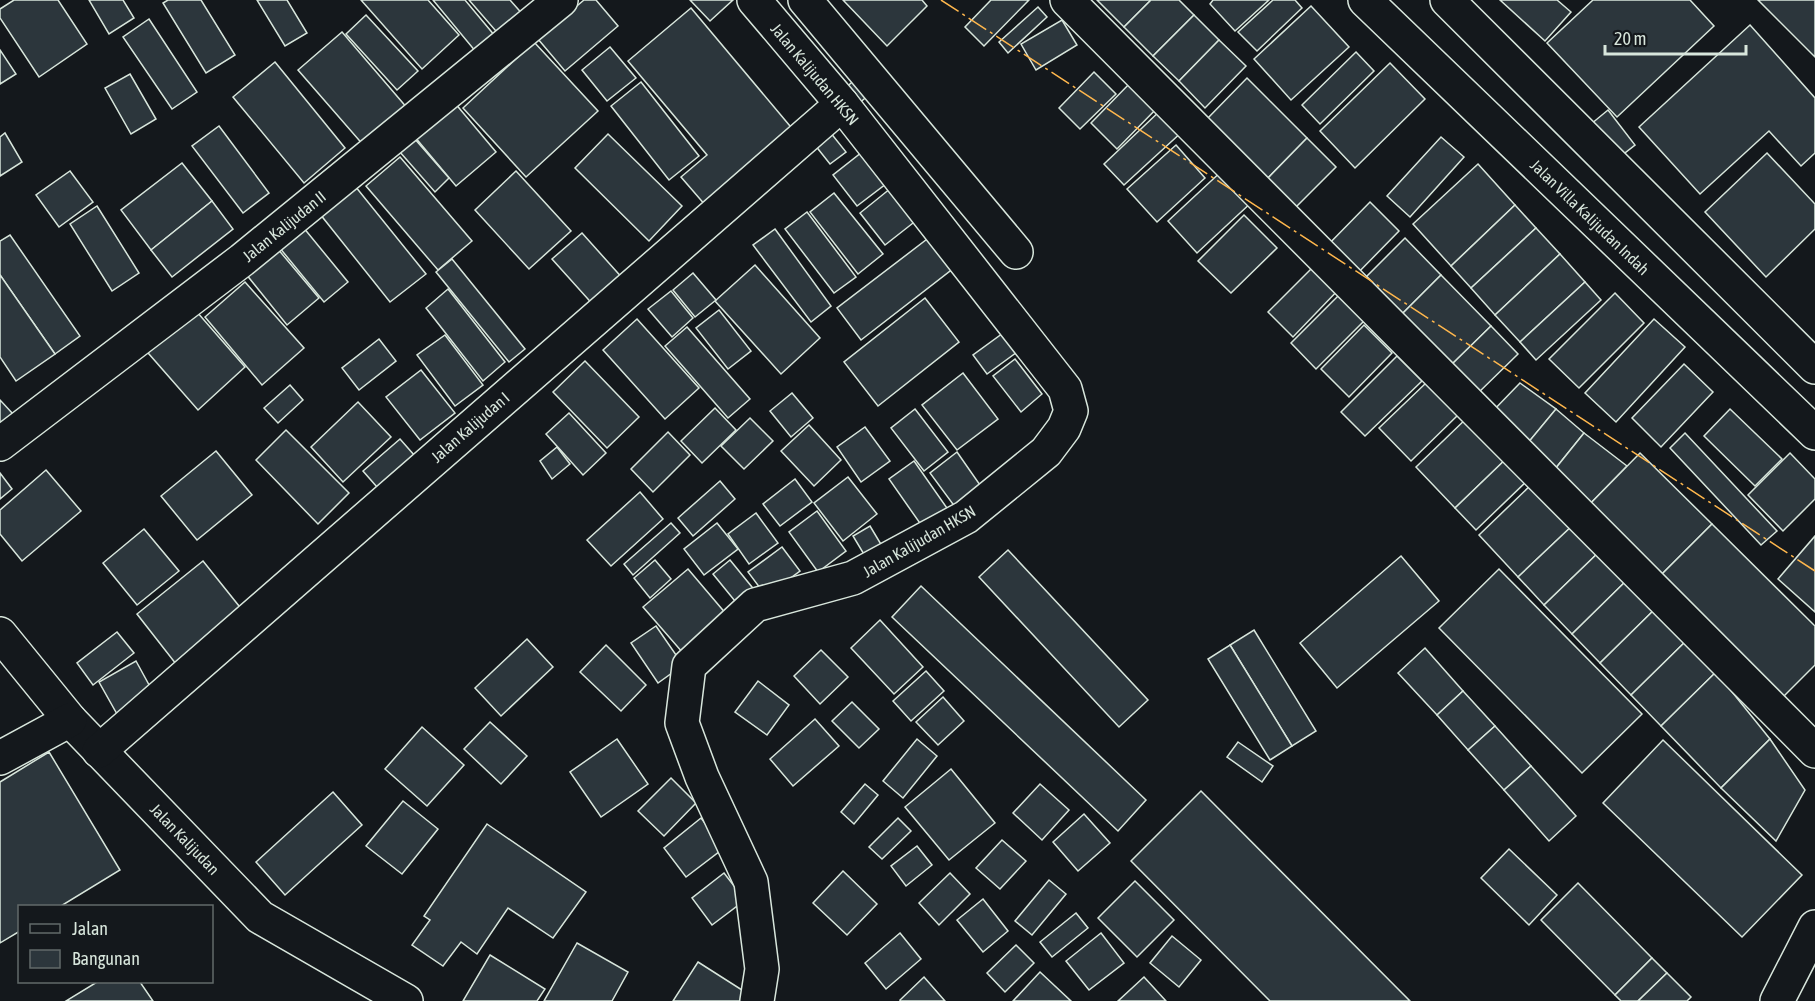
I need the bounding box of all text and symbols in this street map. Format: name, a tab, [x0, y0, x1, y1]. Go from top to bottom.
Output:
scale bar	[1605, 18, 1746, 56]
street label: Jalan Kalijudan HKSN	[767, 20, 863, 129]
text: 20 m	[1614, 28, 1646, 49]
street label: Jalan Villa Kalijudan Indah	[1526, 156, 1653, 279]
street label: Jalan Kalijudan II	[239, 187, 330, 266]
street label: Jalan Kalijudan I	[427, 388, 513, 467]
street label: Jalan Kalijudan HKSN	[860, 502, 979, 581]
street label: Jalan Kalijudan	[146, 800, 223, 879]
legend	[18, 905, 213, 983]
text: Jalan	[72, 918, 108, 939]
text: Bangunan	[72, 948, 140, 969]

